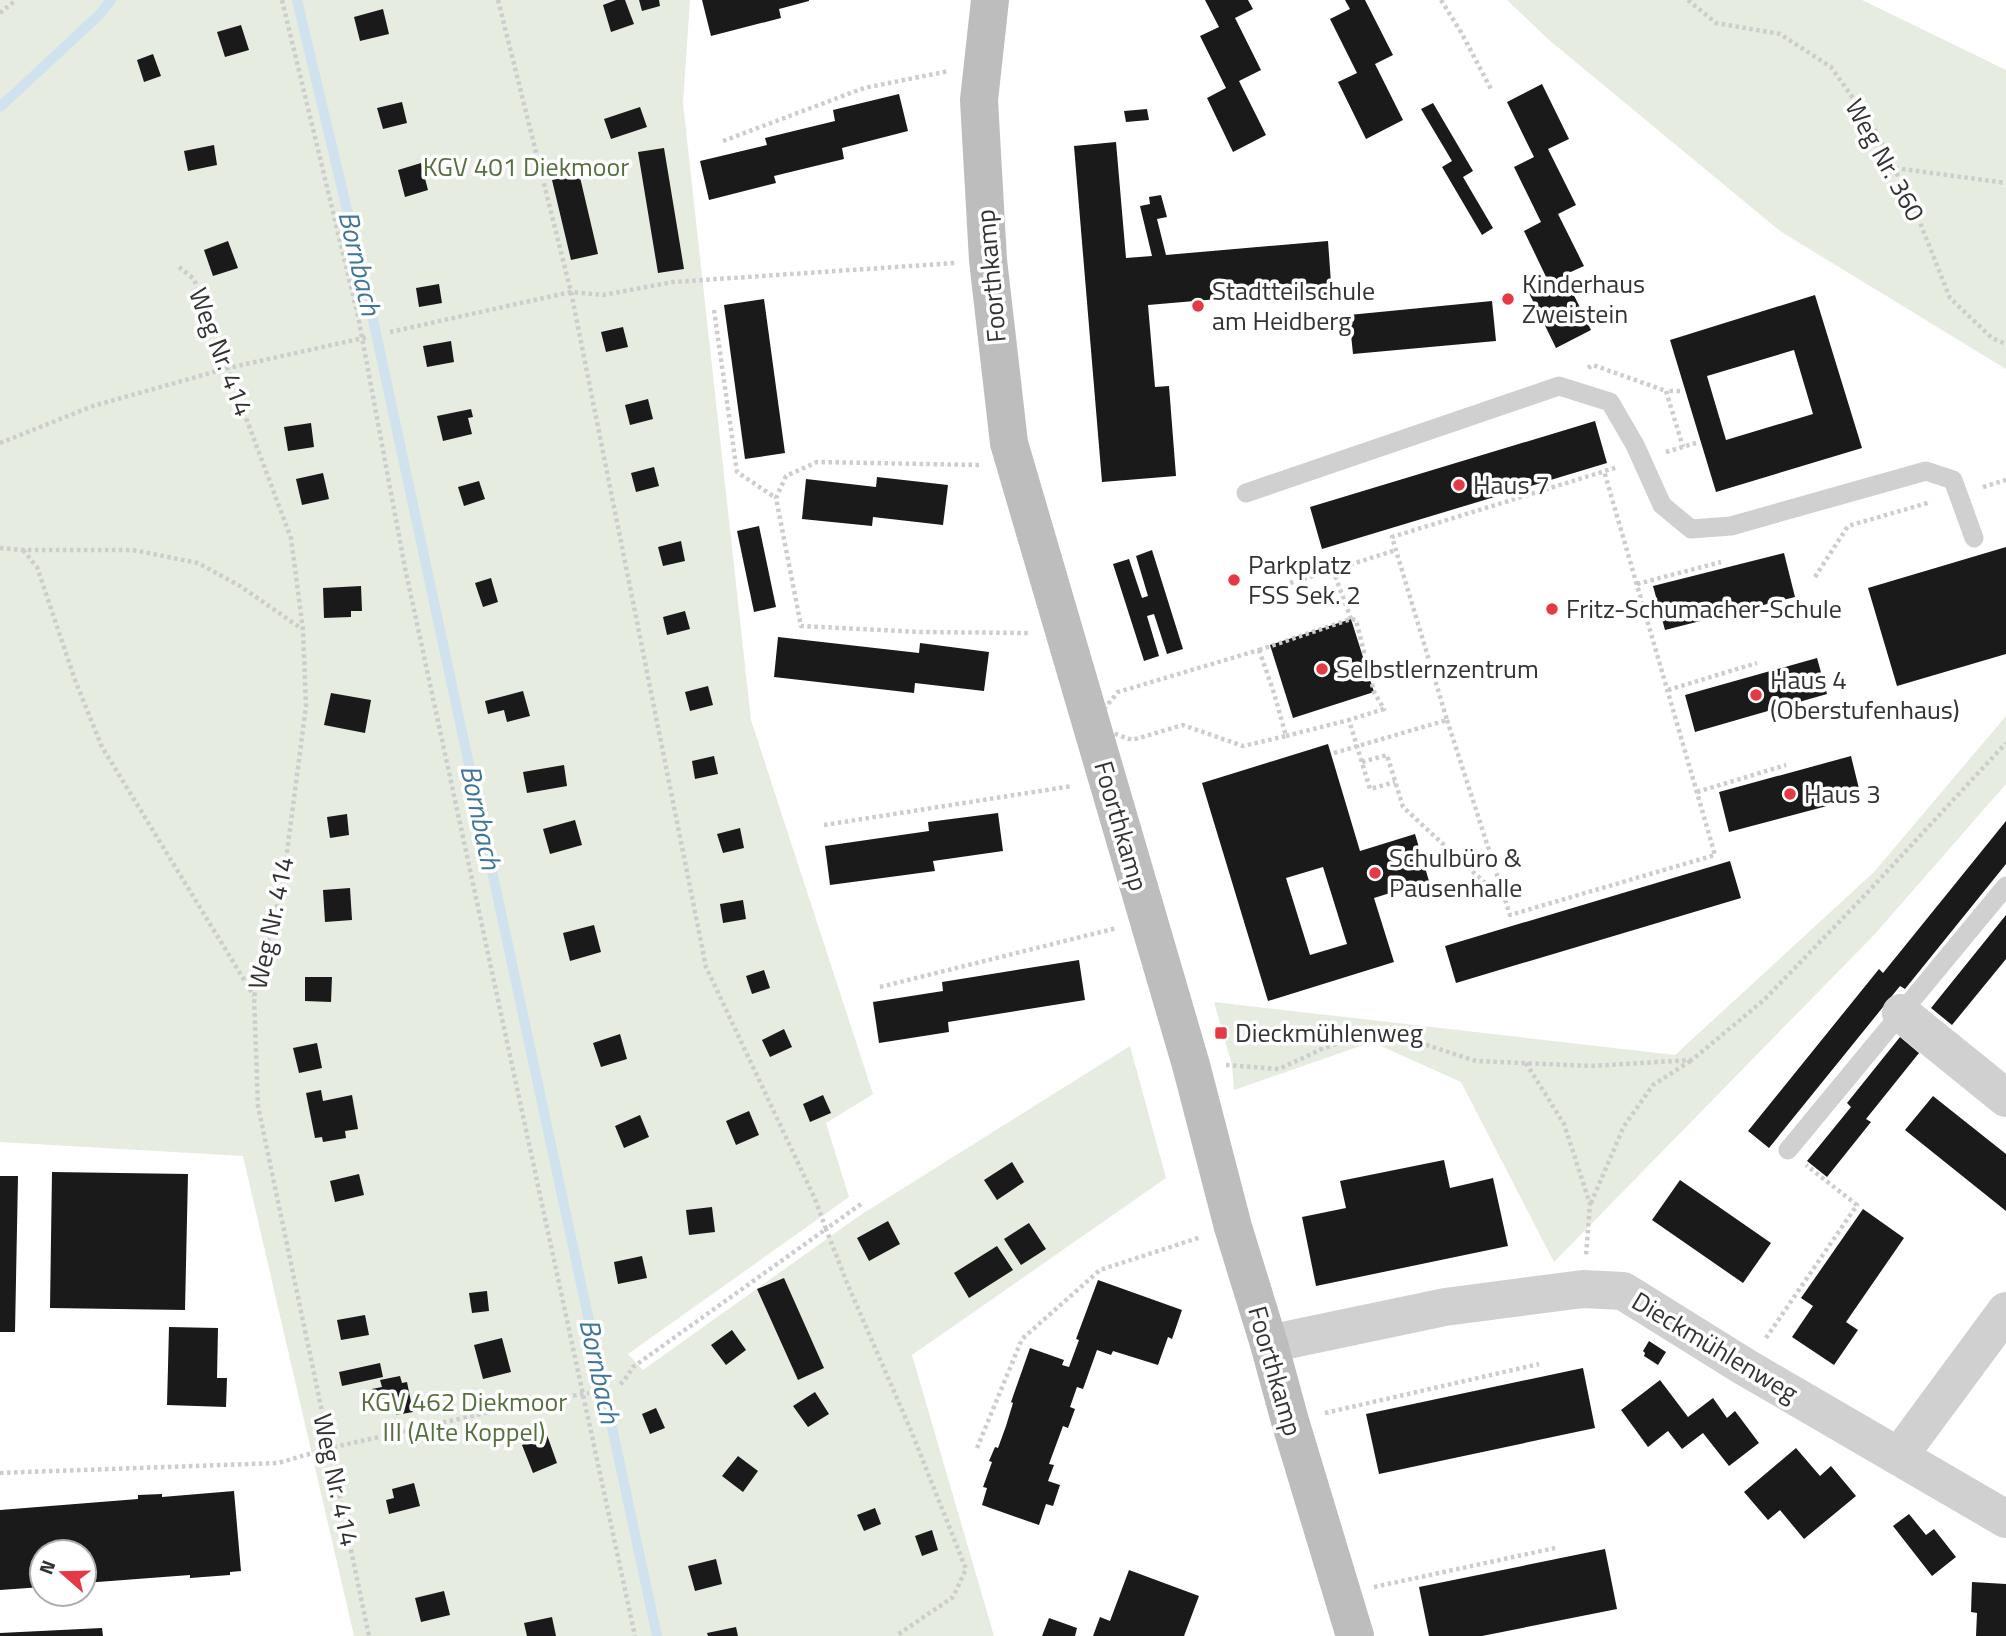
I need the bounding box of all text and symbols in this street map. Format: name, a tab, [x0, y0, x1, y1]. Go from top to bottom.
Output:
street label: Weg Nr. 360	[1836, 91, 1935, 228]
park label: KGV 401 Diekmoor	[423, 147, 629, 186]
water label: Bornbach	[328, 206, 394, 320]
street label: Foorthkamp	[965, 208, 1016, 344]
place label: Kinderhaus Zweistein	[1522, 264, 1645, 333]
place label: Stadtteilschule am Heidberg	[1212, 271, 1375, 340]
street label: Weg Nr. 414	[179, 282, 264, 422]
marker: Kinderhaus Zweistein	[1500, 291, 1516, 307]
marker: Stadtteilschule am Heidberg	[1190, 298, 1206, 314]
place label: Haus 7	[1473, 465, 1550, 504]
marker: Haus 7	[1451, 477, 1467, 493]
place label: Parkplatz FSS Sek. 2	[1248, 545, 1361, 614]
marker: Parkplatz FSS Sek. 2	[1226, 572, 1242, 588]
place label: Fritz-Schumacher-Schule	[1566, 589, 1842, 628]
marker: Fritz-Schumacher-Schule	[1544, 601, 1560, 617]
place label: Selbstlernzentrum	[1336, 649, 1539, 688]
place label: Haus 4 (Oberstufenhaus)	[1770, 660, 1960, 729]
marker: Selbstlernzentrum	[1314, 661, 1330, 677]
marker: Haus 4 (Oberstufenhaus)	[1748, 687, 1764, 703]
street label: Foorthkamp	[1084, 756, 1159, 895]
water label: Bornbach	[449, 761, 514, 874]
place label: Haus 3	[1804, 774, 1881, 813]
marker: Haus 3	[1782, 786, 1798, 802]
place label: Schulbüro & Pausenhalle	[1389, 838, 1522, 907]
street label: Weg Nr. 414	[237, 853, 304, 993]
marker: Schulbüro & Pausenhalle	[1367, 865, 1383, 881]
place label: Dieckmühlenweg	[1235, 1013, 1423, 1052]
marker: Dieckmühlenweg	[1213, 1025, 1229, 1041]
street label: Dieckmühlenweg	[1625, 1281, 1806, 1412]
street label: Foorthkamp	[1238, 1301, 1313, 1440]
water label: Bornbach	[568, 1315, 633, 1428]
park label: KGV 462 Diekmoor III (Alte Koppel)	[361, 1382, 567, 1451]
street label: Weg Nr. 414	[303, 1410, 370, 1550]
north arrow	[28, 1538, 98, 1608]
text: N	[31, 1556, 62, 1578]

